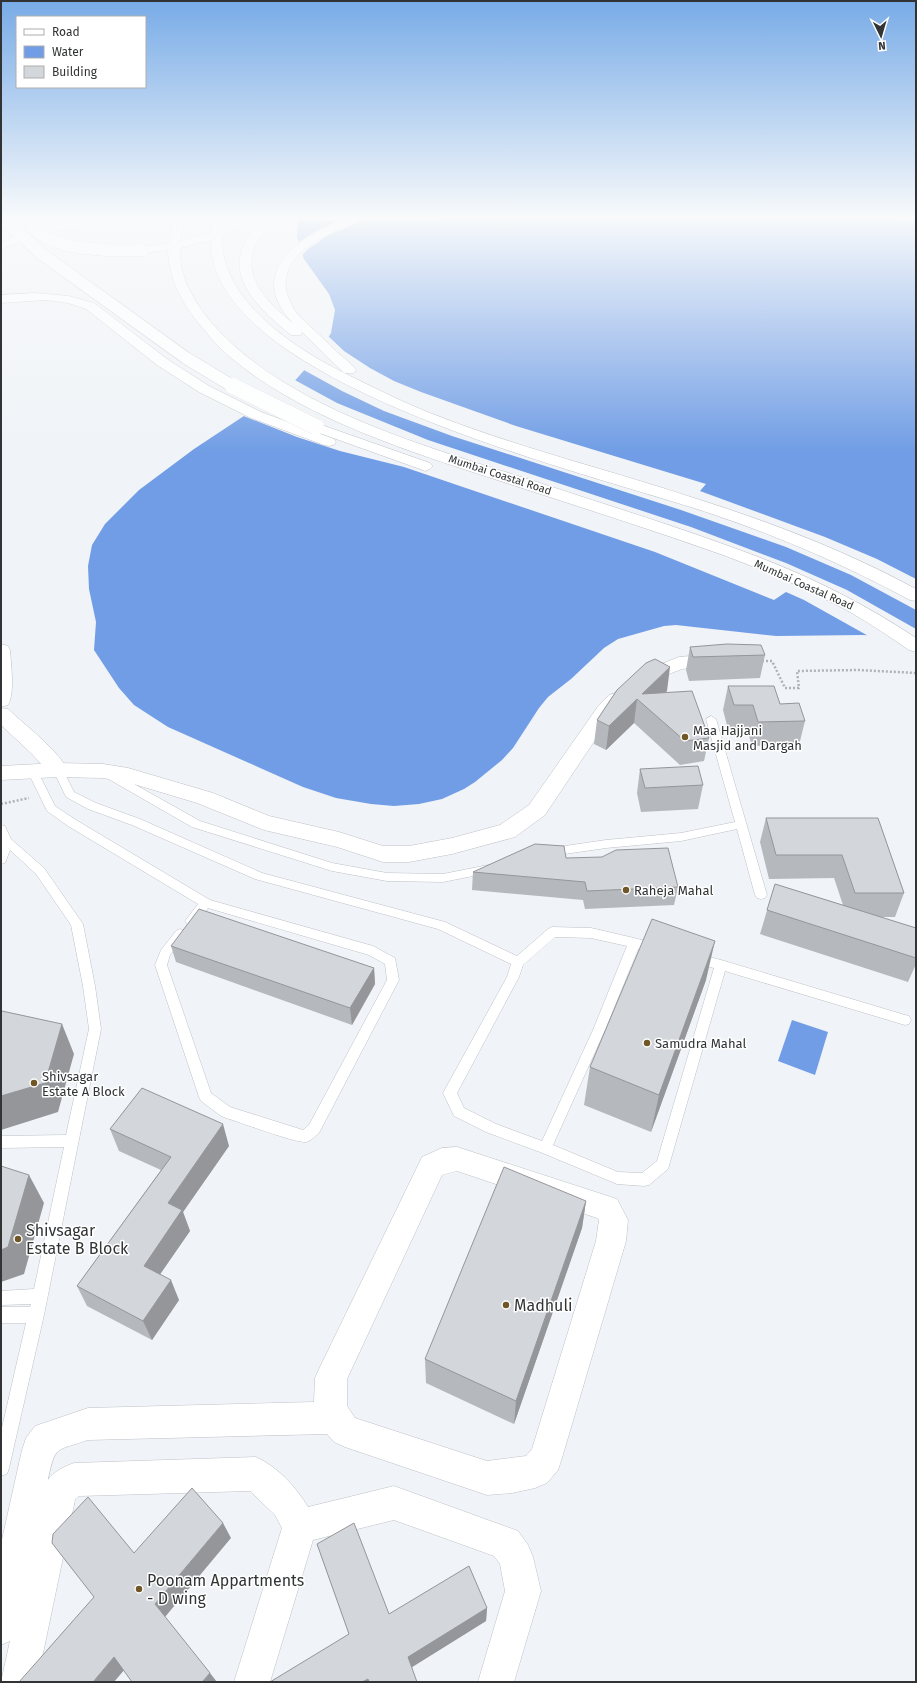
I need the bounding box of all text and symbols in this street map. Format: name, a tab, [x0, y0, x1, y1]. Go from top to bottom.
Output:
legend	[16, 16, 146, 88]
north arrow	[861, 16, 901, 56]
text: Road	[52, 25, 80, 39]
text: N	[878, 39, 886, 52]
text: Water	[52, 45, 84, 59]
text: Building	[52, 65, 98, 79]
street label: Mumbai Coastal Road	[447, 452, 553, 498]
street label: Mumbai Coastal Road	[752, 557, 856, 613]
place label: Maa Hajjani Masjid and Dargah	[693, 723, 802, 753]
marker: Maa Hajjani Masjid and Dargah	[680, 732, 690, 742]
place label: Raheja Mahal	[634, 883, 713, 898]
marker: Raheja Mahal	[621, 885, 631, 895]
place label: Samudra Mahal	[655, 1036, 746, 1051]
marker: Samudra Mahal	[642, 1038, 652, 1048]
place label: Shivsagar Estate A Block	[42, 1069, 125, 1099]
marker: Shivsagar Estate A Block	[29, 1078, 39, 1088]
place label: Shivsagar Estate B Block	[26, 1221, 129, 1258]
marker: Shivsagar Estate B Block	[13, 1234, 23, 1244]
place label: Madhuli	[514, 1296, 573, 1315]
marker: Madhuli	[501, 1300, 511, 1310]
place label: Poonam Appartments - D wing	[147, 1571, 304, 1608]
marker: Poonam Appartments - D wing	[134, 1584, 144, 1594]

